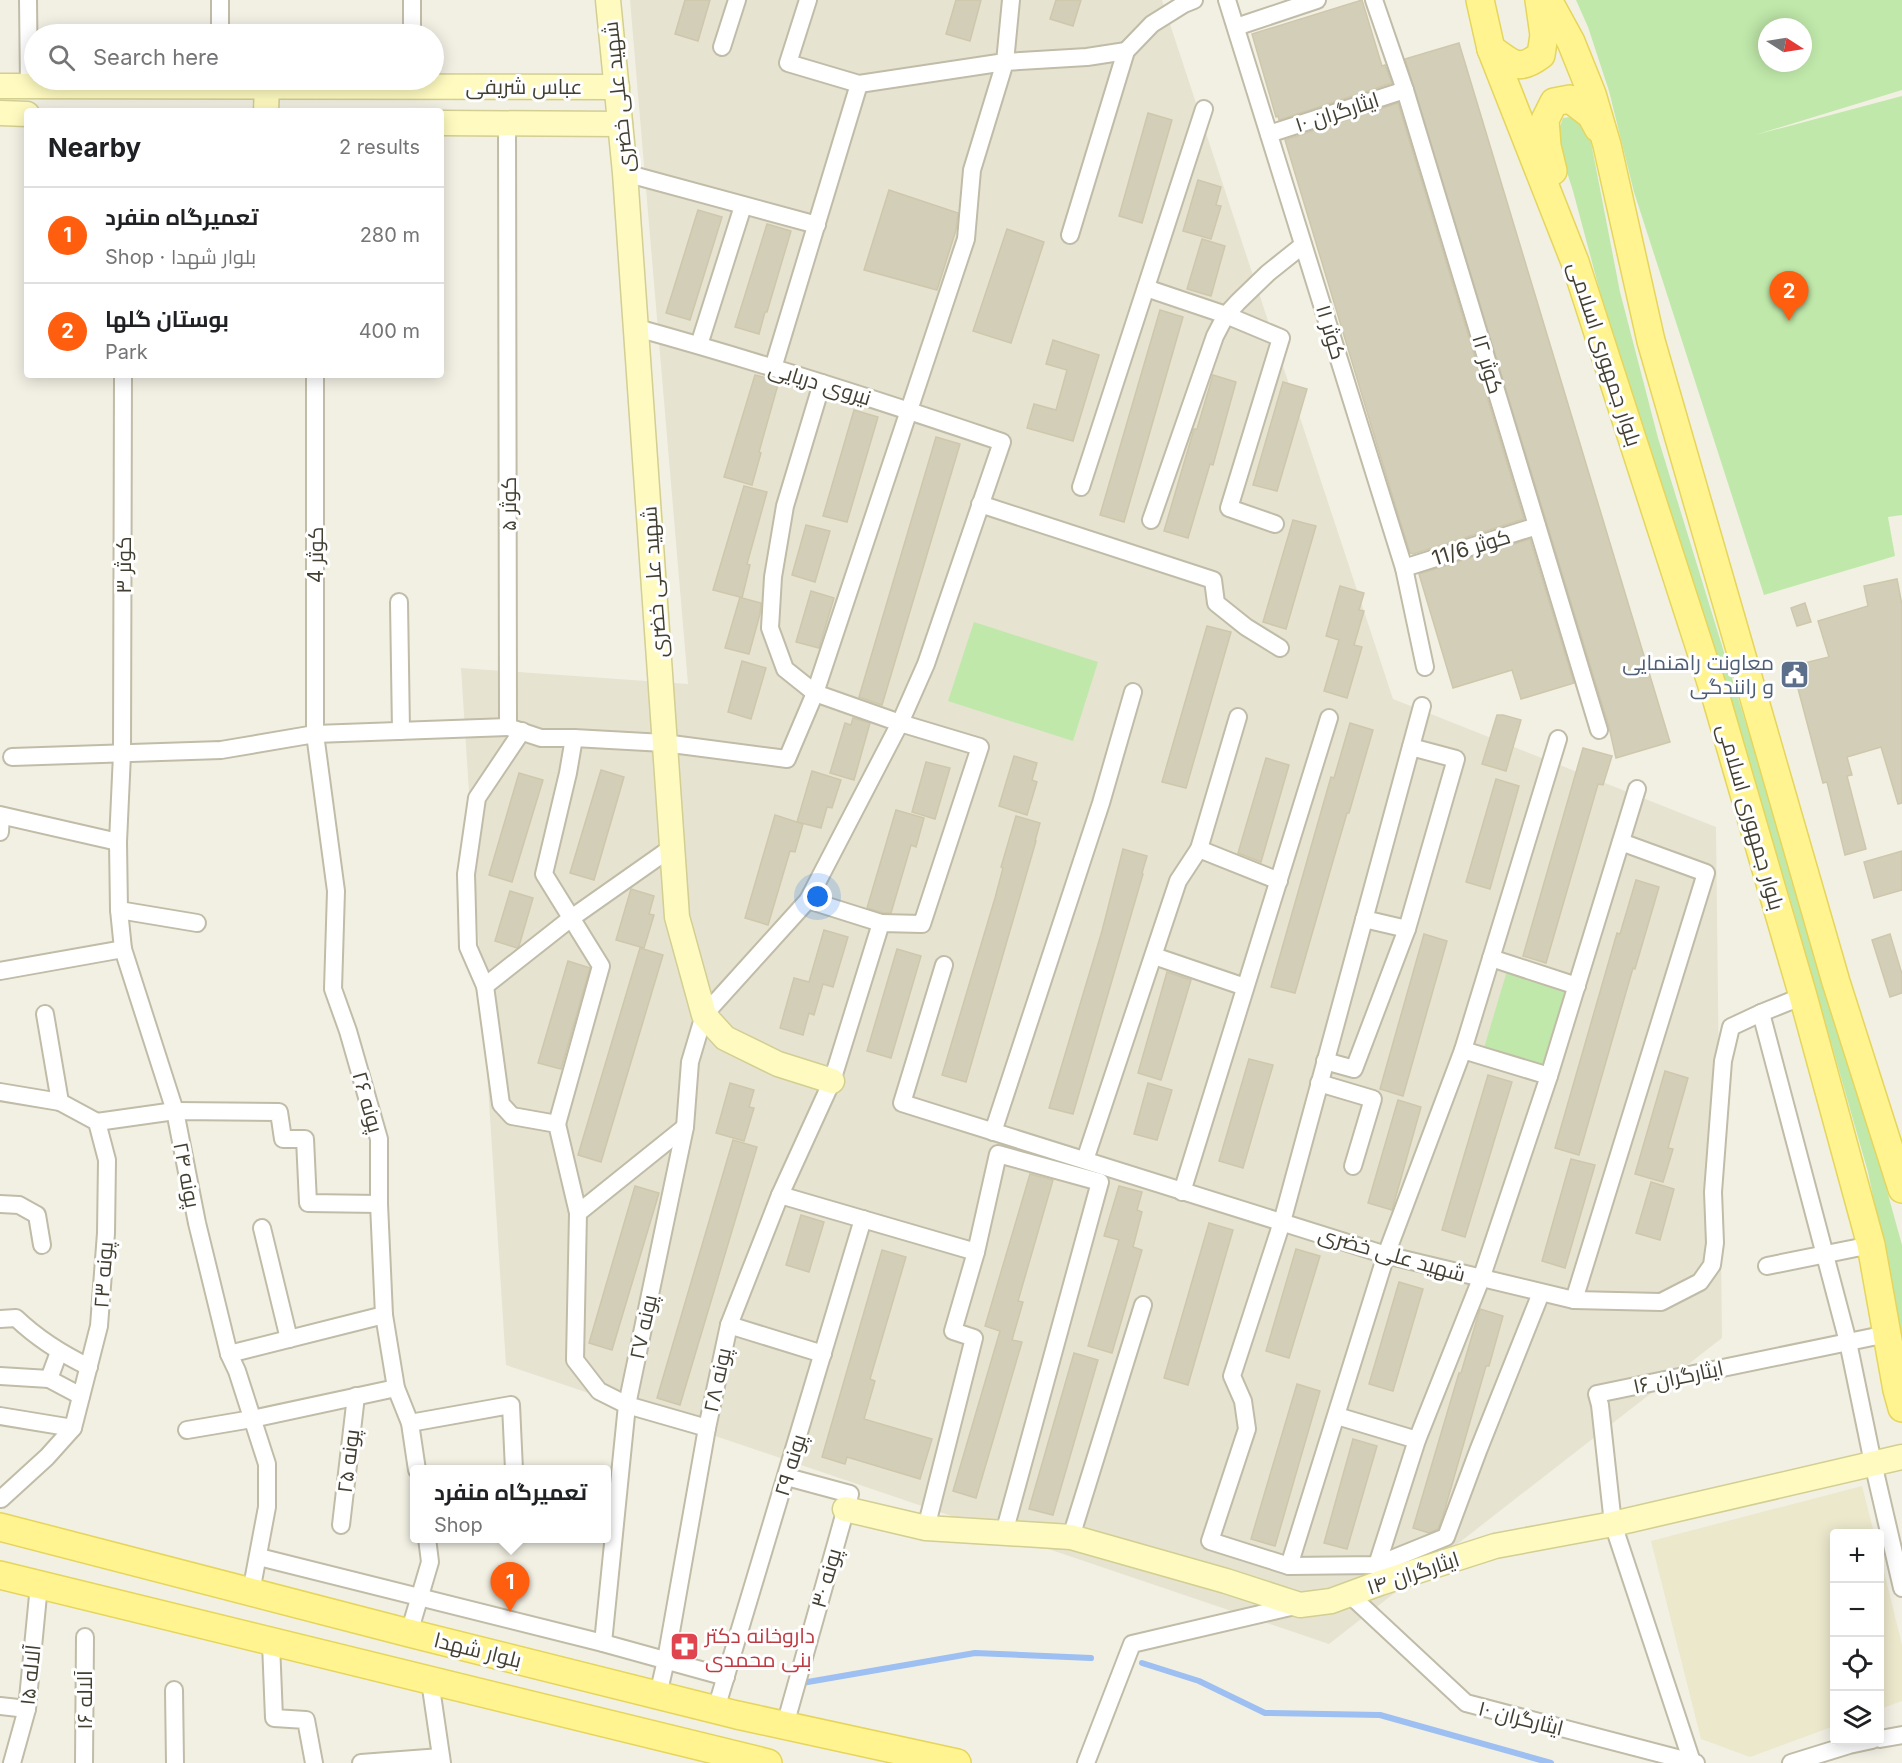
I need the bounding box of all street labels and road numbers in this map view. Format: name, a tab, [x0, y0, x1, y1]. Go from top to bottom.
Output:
street label: شهید علی خضری	[598, 20, 639, 174]
street label: عباس شریفی	[465, 74, 583, 100]
street label: ایثارگران ۱۰	[1292, 87, 1383, 138]
street label: بلوار جمهوری اسلامی	[1562, 259, 1647, 450]
street label: کوثر ۱۱	[1311, 302, 1351, 362]
street label: کوثر ۱۲	[1467, 331, 1509, 397]
street label: نیروی دریایی	[765, 356, 874, 411]
street label: کوثر ۵	[496, 477, 521, 531]
street label: شهید علی خضری	[636, 505, 673, 659]
street label: کوثر 11/6	[1429, 523, 1513, 571]
street label: کوثر 4	[303, 527, 328, 583]
street label: کوثر ۳	[111, 536, 136, 594]
street label: بلوار جمهوری اسلامی	[1711, 721, 1790, 913]
street label: پونه ۲۶	[345, 1069, 389, 1136]
street label: پونه ۲۴	[166, 1140, 206, 1211]
street label: شهید علی خضری	[1315, 1221, 1468, 1288]
street label: پونه ۲۳	[88, 1240, 120, 1309]
street label: پونه ۲۷	[624, 1292, 664, 1362]
street label: پونه ۲۸	[698, 1345, 738, 1415]
street label: ایثارگران ۱۶	[1631, 1355, 1726, 1400]
street label: پونه ۲۵	[332, 1427, 366, 1495]
street label: پونه ۲۹	[769, 1431, 813, 1500]
street label: پونه ۳۰	[806, 1545, 848, 1611]
street label: ایثارگران ۱۴	[1364, 1546, 1463, 1601]
street label: بلوار شهدا	[431, 1627, 524, 1674]
street label: آلاله ۱۵	[14, 1643, 46, 1707]
street label: آلاله ۱۶	[72, 1670, 97, 1730]
street label: ایثارگران ۱۰	[1476, 1695, 1566, 1742]

